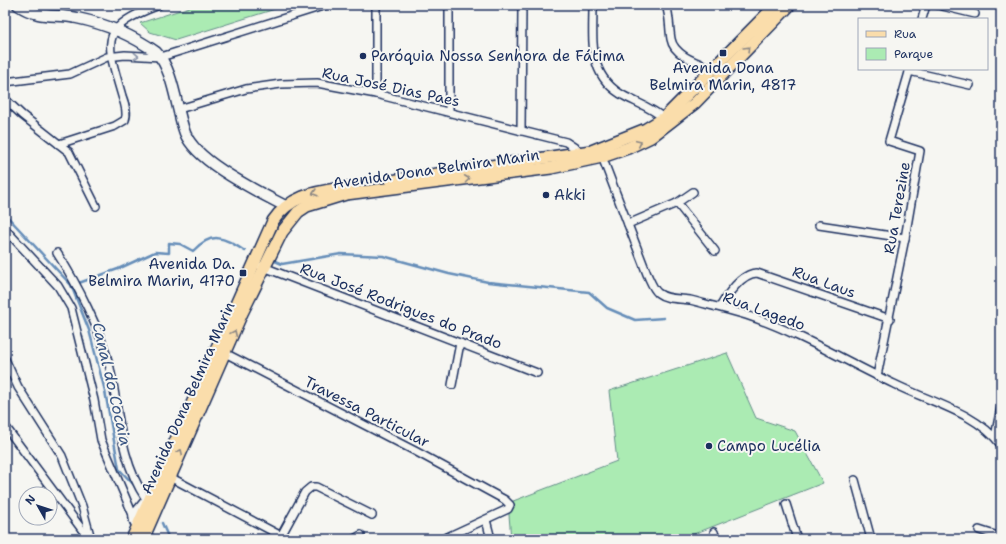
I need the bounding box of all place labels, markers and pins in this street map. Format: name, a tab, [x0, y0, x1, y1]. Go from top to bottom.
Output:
place label: Paróquia Nossa Senhora de Fátima	[371, 46, 625, 66]
marker: Avenida Dona Belmira Marin, 4817	[718, 48, 728, 58]
marker: Paróquia Nossa Senhora de Fátima	[358, 51, 368, 61]
place label: Avenida Dona Belmira Marin, 4817	[650, 58, 796, 95]
place label: Akki	[554, 185, 586, 205]
marker: Akki	[541, 190, 551, 200]
place label: Avenida Da. Belmira Marin, 4170	[88, 254, 235, 291]
marker: Avenida Da. Belmira Marin, 4170	[238, 268, 248, 278]
place label: Campo Lucélia	[717, 436, 821, 456]
marker: Campo Lucélia	[704, 441, 714, 451]

